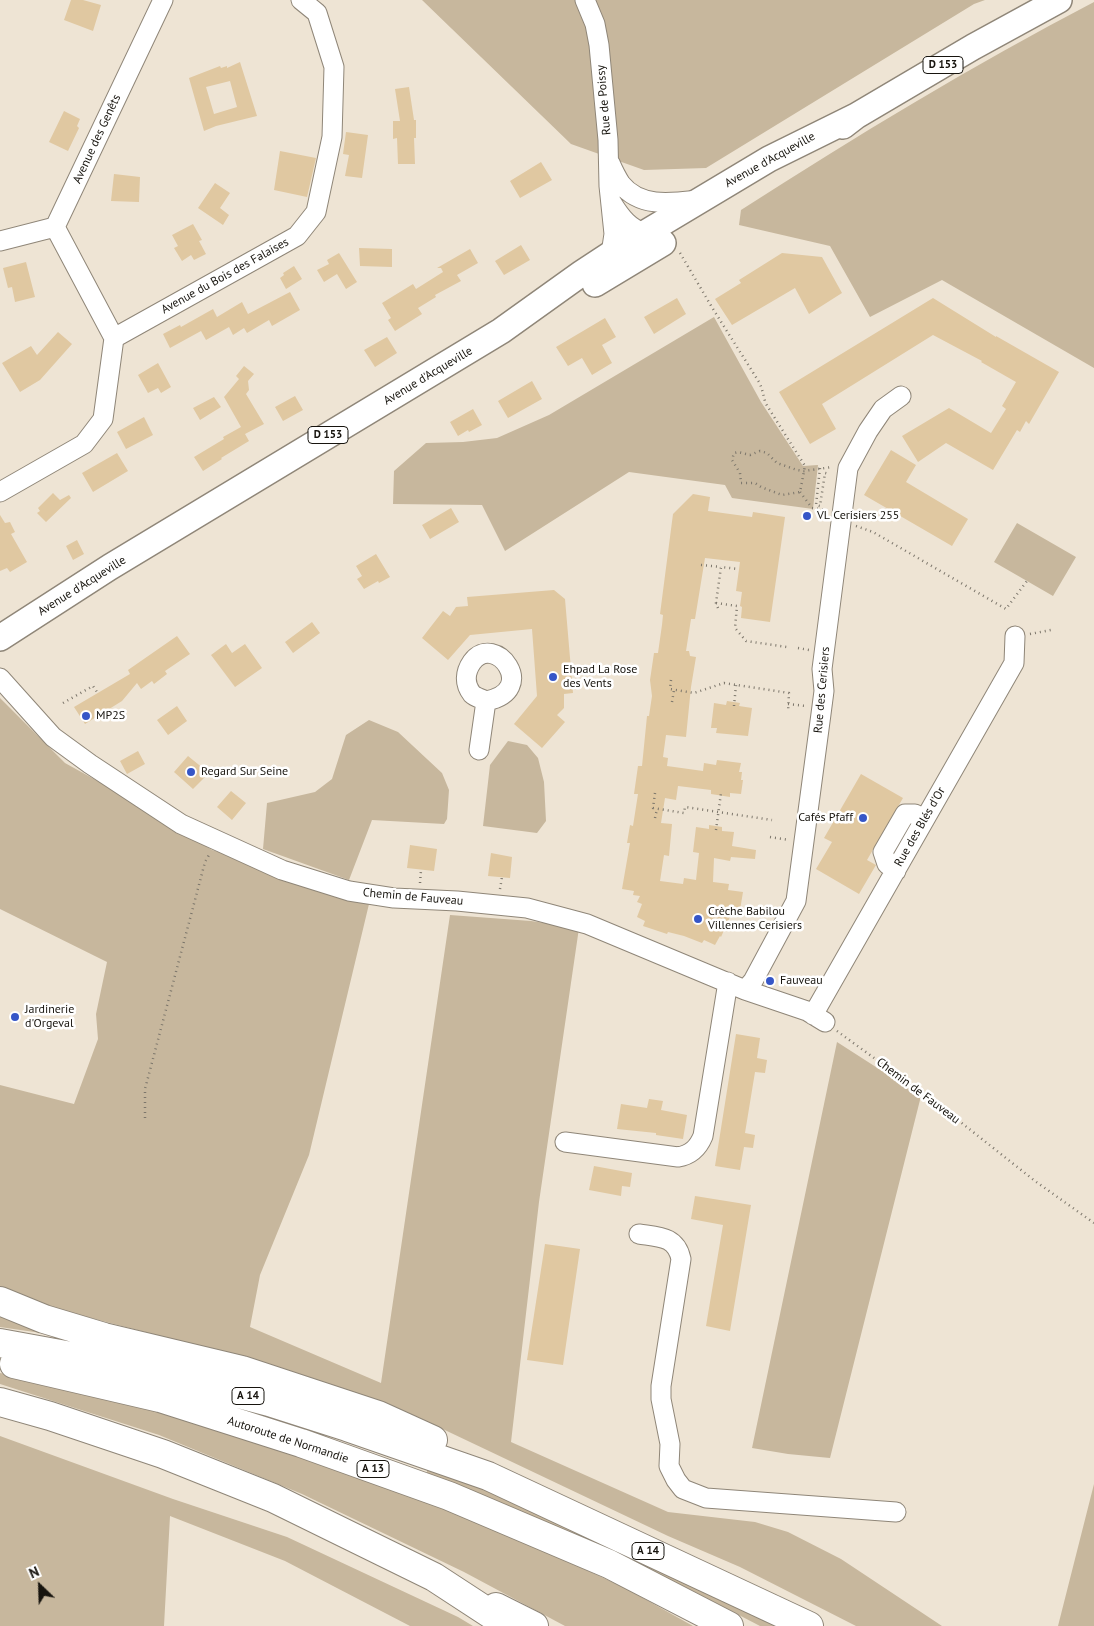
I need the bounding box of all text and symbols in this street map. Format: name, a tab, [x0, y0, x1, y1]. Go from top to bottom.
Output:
road number: D 153	[923, 56, 963, 74]
street label: Rue de Poissy	[594, 64, 614, 136]
street label: Avenue des Genêts	[70, 92, 124, 186]
street label: Avenue d'Acqueville	[722, 129, 818, 191]
street label: Avenue du Bois des Falaises	[159, 235, 291, 317]
street label: Avenue d'Acqueville	[381, 344, 475, 408]
road number: D 153	[308, 426, 348, 444]
place label: VL Cerisiers 255	[817, 509, 899, 523]
marker: VL Cerisiers 255	[801, 510, 813, 522]
street label: Avenue d'Acqueville	[35, 553, 129, 619]
street label: Rue des Cerisiers	[811, 646, 833, 734]
place label: Ehpad La Rose des Vents	[563, 663, 637, 691]
marker: Ehpad La Rose des Vents	[547, 671, 559, 683]
place label: MP2S	[96, 709, 125, 723]
marker: MP2S	[80, 710, 92, 722]
place label: Regard Sur Seine	[201, 765, 288, 779]
marker: Regard Sur Seine	[185, 766, 197, 778]
street label: Rue des Blés d'Or	[891, 785, 949, 869]
place label: Cafés Pfaff	[798, 811, 853, 825]
marker: Cafés Pfaff	[857, 812, 869, 824]
street label: Chemin de Fauveau	[362, 885, 464, 909]
place label: Crèche Babilou Villennes Cerisiers	[708, 905, 802, 933]
marker: Crèche Babilou Villennes Cerisiers	[692, 913, 704, 925]
place label: Fauveau	[780, 974, 823, 988]
marker: Fauveau	[764, 975, 776, 987]
place label: Jardinerie d'Orgeval	[25, 1003, 74, 1031]
marker: Jardinerie d'Orgeval	[9, 1011, 21, 1023]
street label: Chemin de Fauveau	[873, 1055, 963, 1127]
road number: A 14	[232, 1388, 264, 1404]
street label: Autoroute de Normandie	[226, 1414, 350, 1466]
road number: A 13	[357, 1460, 389, 1478]
road number: A 14	[632, 1542, 664, 1560]
north arrow	[15, 1561, 65, 1611]
text: N	[26, 1562, 42, 1582]

